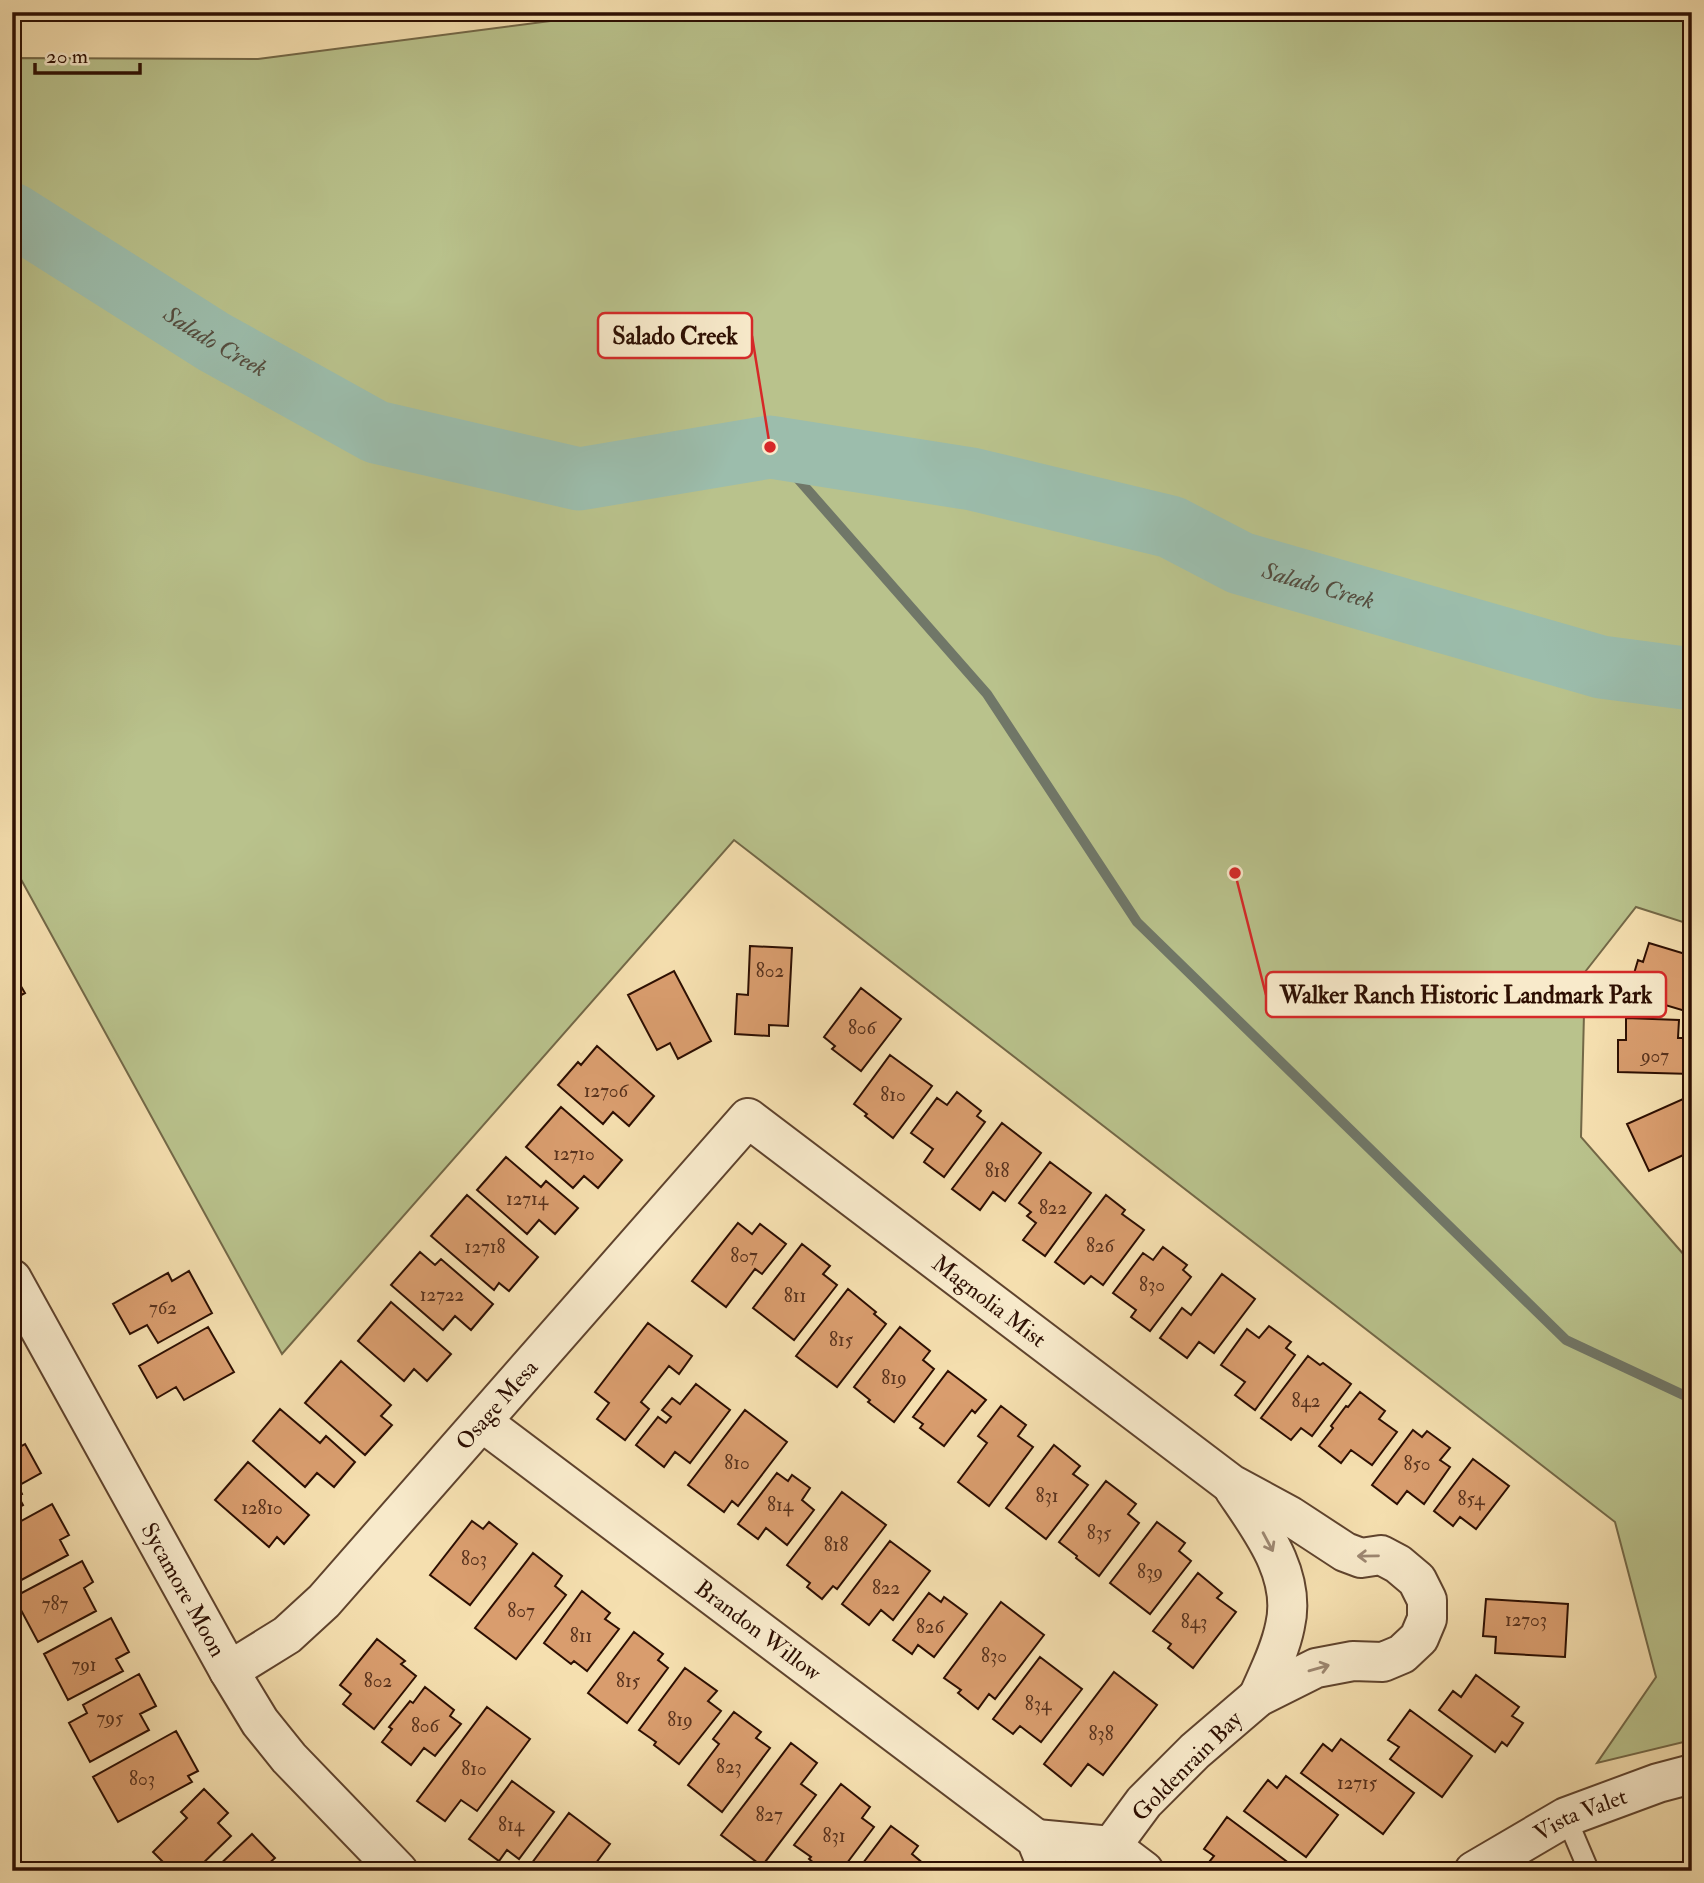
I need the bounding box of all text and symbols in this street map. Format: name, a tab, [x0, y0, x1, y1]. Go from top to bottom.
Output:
scale bar	[35, 32, 140, 76]
text: 20 m	[46, 43, 88, 70]
water label: Salado Creek	[157, 298, 273, 384]
callout: Salado Creek	[598, 313, 752, 358]
text: Salado Creek	[612, 321, 738, 352]
water label: Salado Creek	[1258, 554, 1378, 616]
house number: 802	[756, 959, 784, 983]
callout: Walker Ranch Historic Landmark Park	[1266, 972, 1666, 1017]
text: Walker Ranch Historic Landmark Park	[1279, 980, 1653, 1011]
house number: 806	[848, 1016, 878, 1040]
house number: 907	[1639, 1044, 1669, 1068]
house number: 12706	[584, 1079, 630, 1103]
house number: 810	[880, 1083, 906, 1107]
house number: 12710	[553, 1142, 595, 1166]
house number: 818	[985, 1159, 1009, 1183]
house number: 12714	[506, 1187, 549, 1211]
house number: 822	[1039, 1196, 1067, 1220]
house number: 826	[1086, 1234, 1115, 1258]
house number: 12718	[465, 1235, 505, 1259]
house number: 807	[730, 1244, 758, 1268]
street label: Magnolia Mist	[926, 1248, 1052, 1353]
house number: 830	[1139, 1273, 1165, 1297]
house number: 12722	[420, 1283, 464, 1307]
house number: 811	[784, 1284, 806, 1308]
house number: 762	[149, 1296, 177, 1320]
house number: 815	[829, 1328, 854, 1352]
street label: Osage Mesa	[449, 1353, 544, 1456]
house number: 819	[881, 1366, 907, 1390]
house number: 842	[1292, 1389, 1320, 1413]
house number: 810	[724, 1451, 750, 1475]
house number: 850	[1404, 1452, 1430, 1476]
house number: 831	[1036, 1484, 1059, 1508]
house number: 854	[1457, 1487, 1485, 1511]
house number: 814	[767, 1493, 794, 1517]
house number: 12810	[241, 1496, 283, 1520]
street label: Sycamore Moon	[135, 1517, 233, 1662]
house number: 835	[1087, 1521, 1112, 1545]
one-way arrow	[1261, 1531, 1275, 1552]
house number: 818	[824, 1533, 848, 1557]
house number: 803	[461, 1547, 487, 1571]
one-way arrow	[1357, 1549, 1380, 1563]
house number: 839	[1137, 1560, 1163, 1584]
street label: Brandon Willow	[690, 1573, 828, 1687]
house number: 822	[872, 1576, 900, 1600]
house number: 787	[42, 1592, 68, 1616]
house number: 807	[507, 1599, 535, 1623]
house number: 12703	[1505, 1608, 1547, 1632]
house number: 843	[1181, 1610, 1207, 1634]
house number: 826	[916, 1615, 945, 1639]
house number: 811	[570, 1624, 592, 1648]
house number: 830	[981, 1644, 1007, 1668]
house number: 791	[71, 1653, 97, 1677]
one-way arrow	[1308, 1661, 1330, 1674]
house number: 802	[364, 1669, 392, 1693]
house number: 815	[616, 1669, 641, 1693]
house number: 834	[1025, 1692, 1052, 1716]
street label: Goldenrain Bay	[1126, 1704, 1249, 1827]
house number: 795	[97, 1706, 124, 1730]
house number: 819	[667, 1708, 693, 1732]
house number: 806	[411, 1714, 441, 1738]
house number: 838	[1088, 1722, 1114, 1746]
house number: 823	[716, 1755, 742, 1779]
house number: 810	[461, 1757, 487, 1781]
house number: 803	[129, 1767, 155, 1791]
house number: 12715	[1337, 1771, 1378, 1795]
street label: Vista Valet	[1528, 1781, 1631, 1847]
house number: 827	[755, 1803, 783, 1827]
house number: 814	[498, 1813, 525, 1837]
house number: 831	[823, 1824, 846, 1848]

